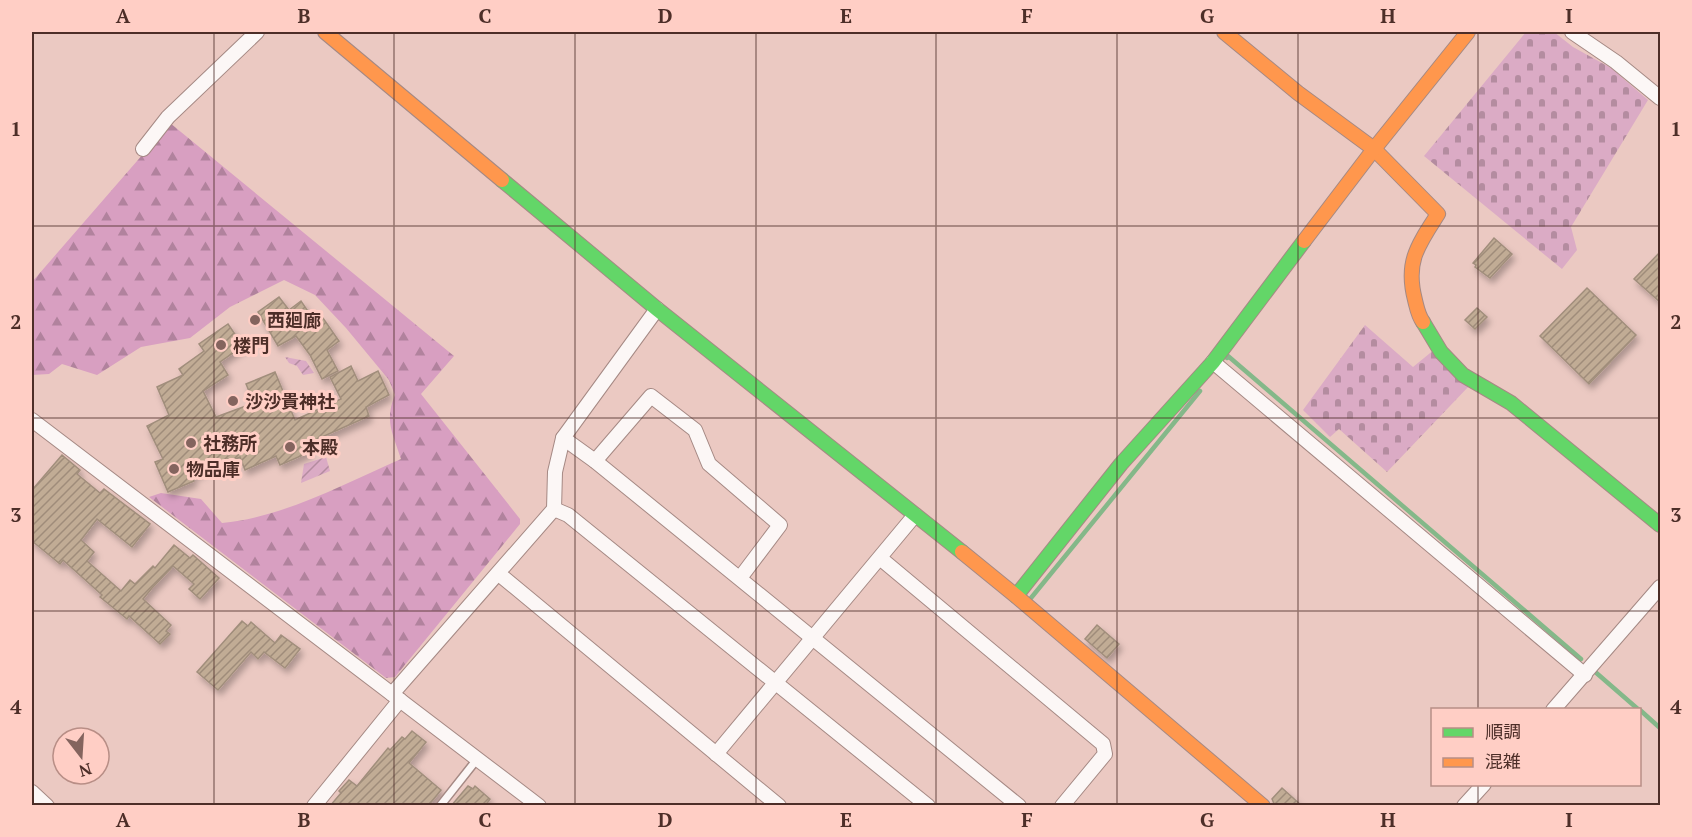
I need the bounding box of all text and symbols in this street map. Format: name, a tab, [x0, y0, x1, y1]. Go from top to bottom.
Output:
text: A	[116, 2, 131, 29]
text: B	[298, 2, 311, 29]
text: C	[478, 2, 492, 29]
text: D	[658, 2, 672, 29]
text: E	[840, 2, 852, 29]
text: F	[1021, 2, 1033, 29]
text: G	[1200, 2, 1214, 29]
text: H	[1380, 2, 1396, 29]
text: I	[1565, 2, 1573, 29]
text: 1	[10, 115, 22, 142]
text: 1	[1670, 115, 1682, 142]
text: 2	[10, 308, 22, 335]
place label: 西廻廊	[267, 308, 321, 332]
text: 2	[1670, 308, 1682, 335]
marker: 西廻廊	[248, 313, 262, 327]
place label: 楼門	[233, 333, 269, 357]
marker: 楼門	[214, 338, 228, 352]
place label: 沙沙貴神社	[245, 389, 335, 413]
marker: 沙沙貴神社	[226, 394, 240, 408]
place label: 社務所	[203, 431, 257, 455]
place label: 本殿	[302, 435, 338, 459]
marker: 社務所	[184, 436, 198, 450]
marker: 本殿	[283, 440, 297, 454]
place label: 物品庫	[186, 457, 240, 481]
marker: 物品庫	[167, 462, 181, 476]
text: 3	[10, 501, 22, 528]
text: 3	[1670, 501, 1682, 528]
text: 4	[10, 693, 22, 720]
text: 4	[1670, 693, 1682, 720]
legend	[1431, 708, 1641, 786]
text: 順調	[1485, 719, 1521, 743]
north arrow	[51, 726, 111, 786]
text: 混雑	[1485, 749, 1521, 773]
text: N	[76, 758, 94, 783]
text: A	[116, 806, 131, 833]
text: B	[298, 806, 311, 833]
text: C	[478, 806, 492, 833]
text: D	[658, 806, 672, 833]
text: E	[840, 806, 852, 833]
text: F	[1021, 806, 1033, 833]
text: G	[1200, 806, 1214, 833]
text: H	[1380, 806, 1396, 833]
text: I	[1565, 806, 1573, 833]

